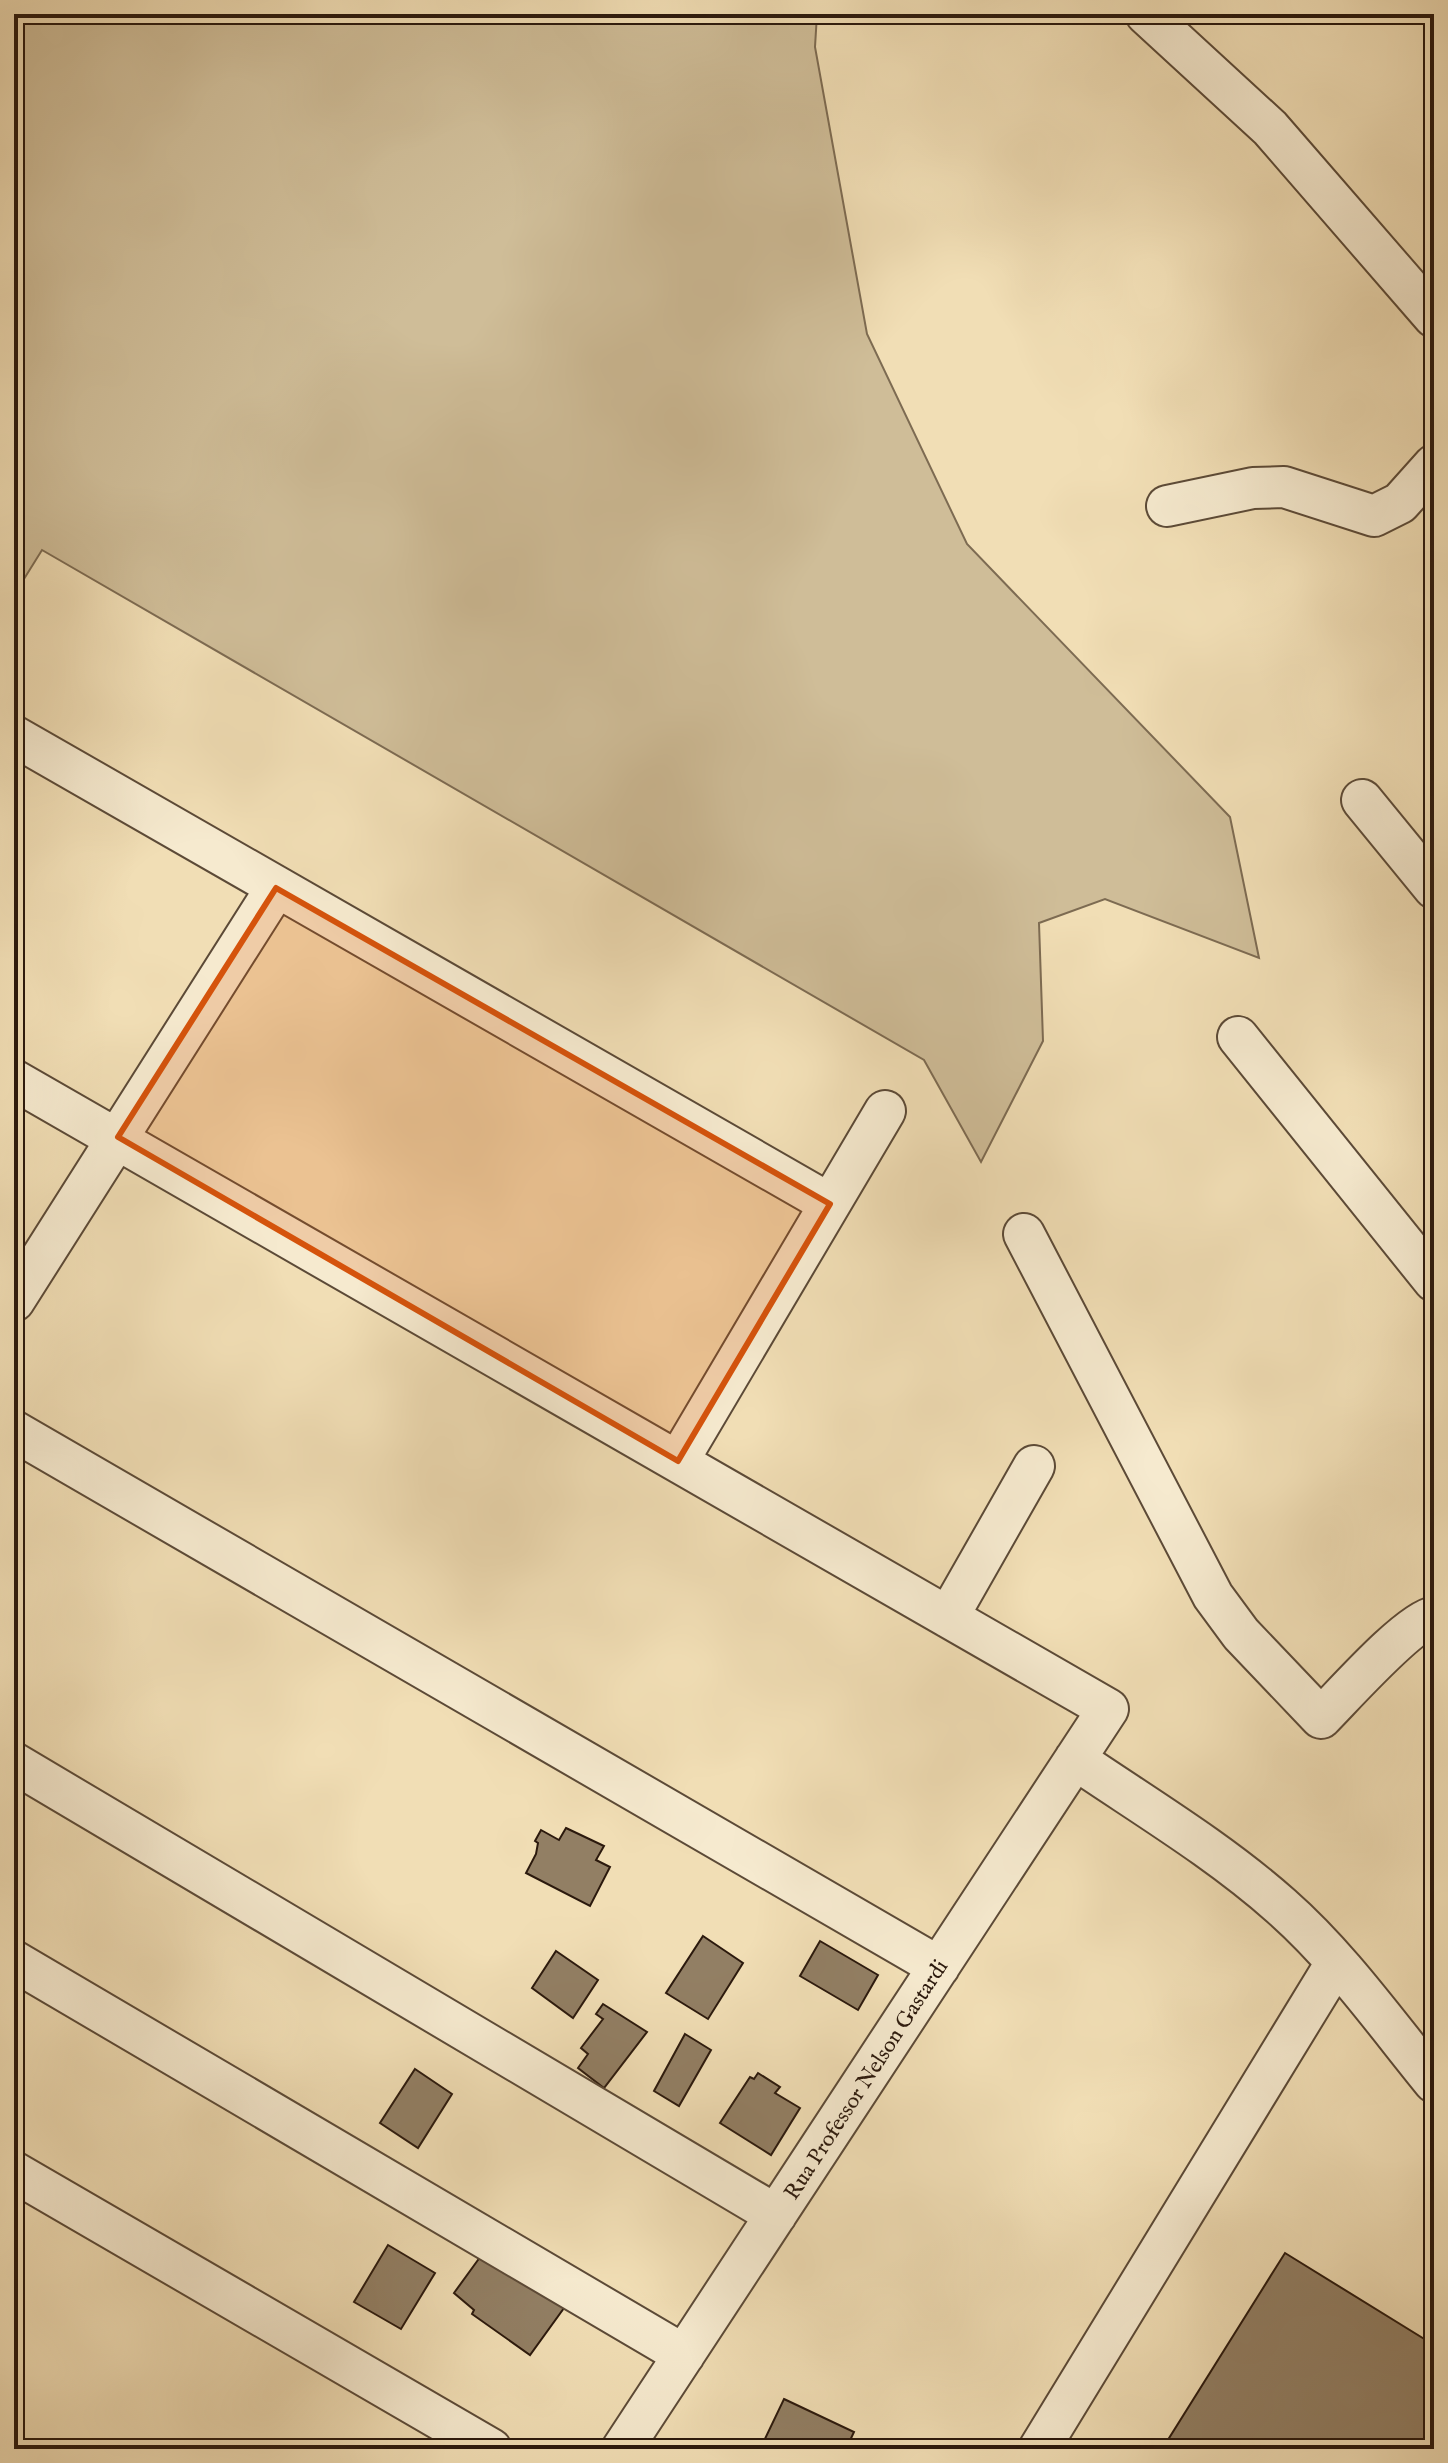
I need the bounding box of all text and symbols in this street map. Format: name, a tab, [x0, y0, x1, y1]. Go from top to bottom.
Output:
street label: Rua Professor Nelson Gastardi	[778, 1954, 955, 2206]

